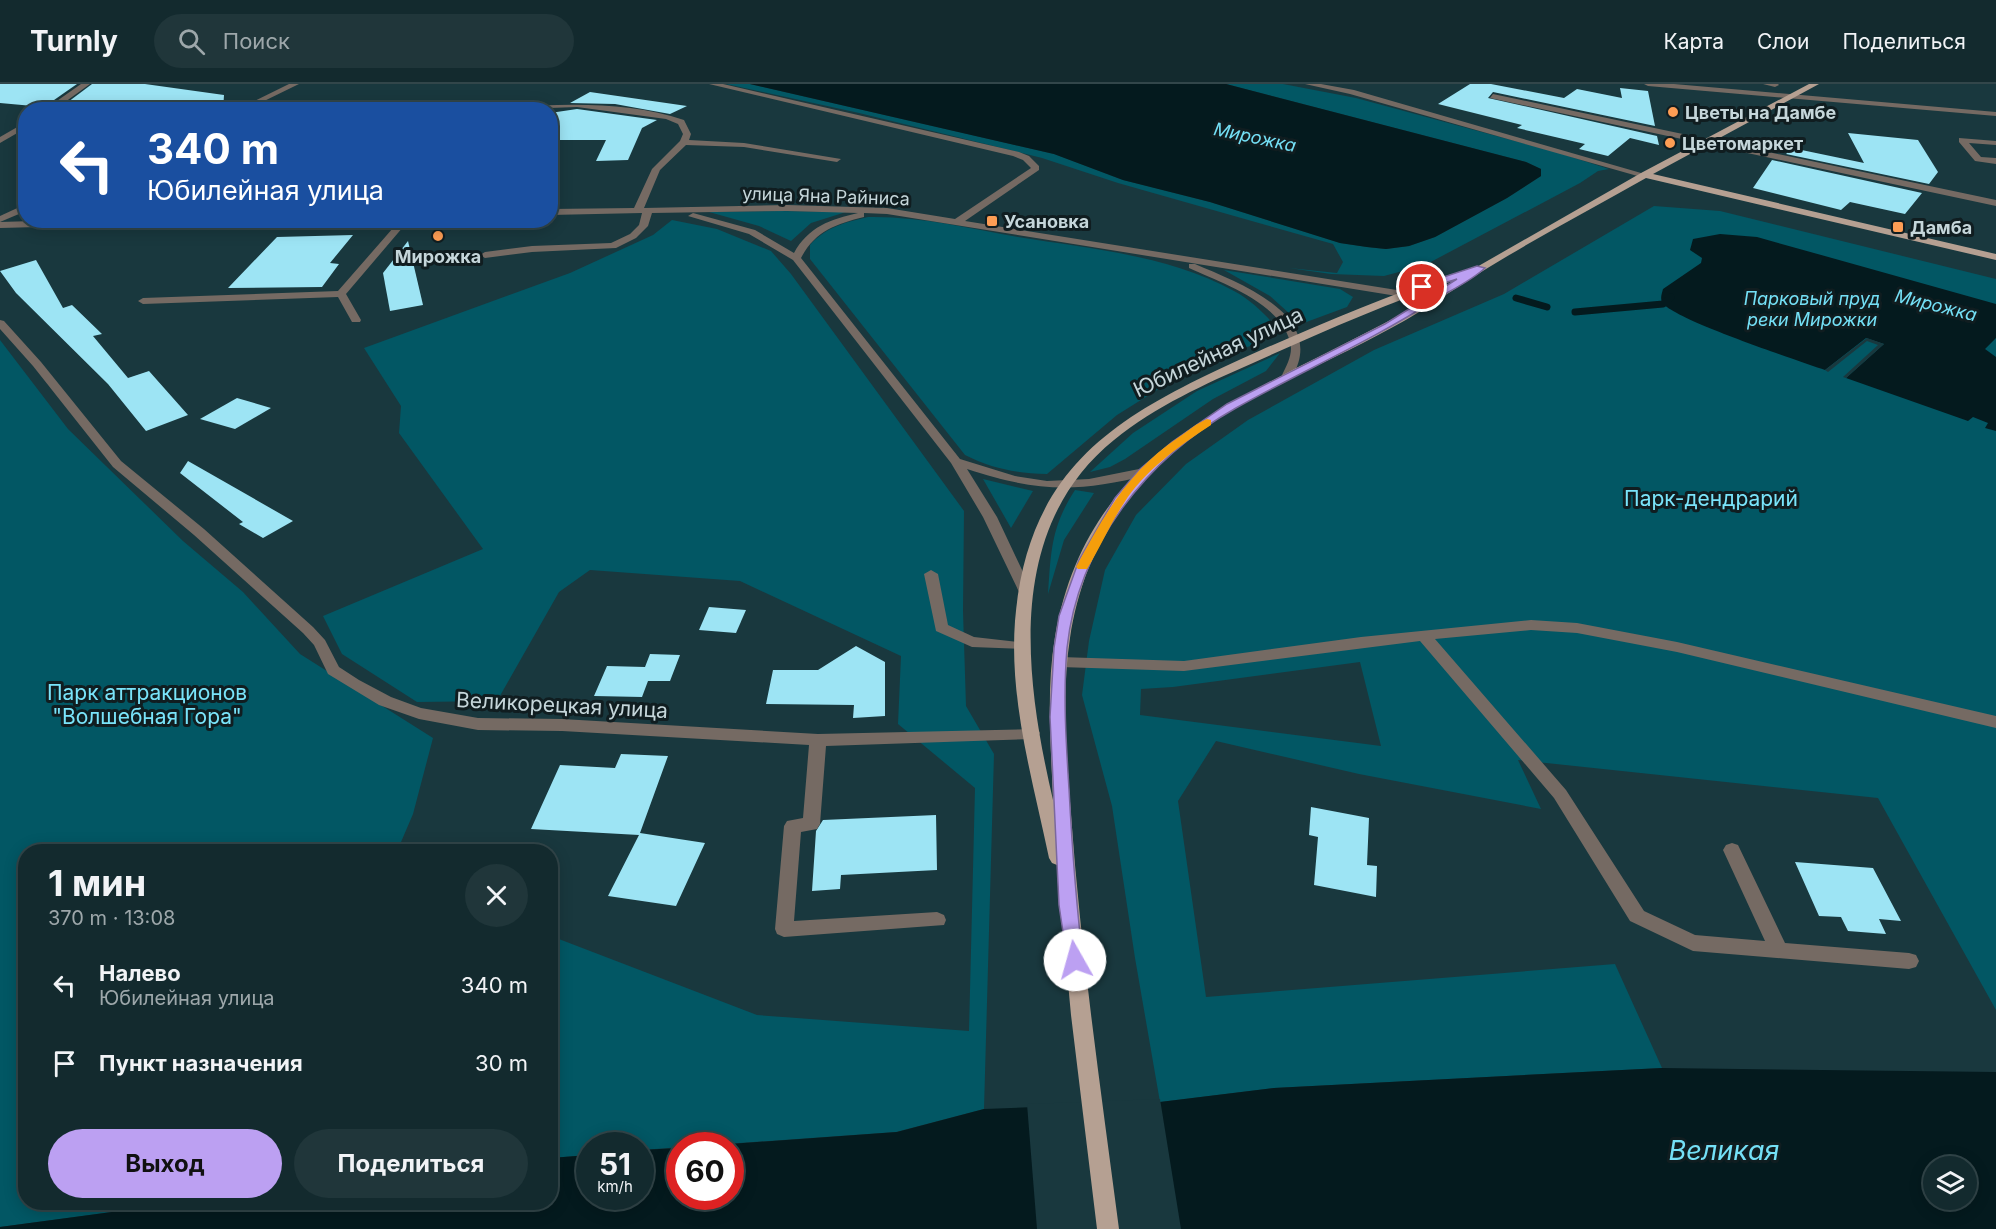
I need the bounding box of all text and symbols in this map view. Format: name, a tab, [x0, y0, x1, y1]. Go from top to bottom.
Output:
search box	[154, 14, 574, 68]
text: Turnly	[30, 24, 118, 58]
icon: search	[175, 25, 208, 58]
text: Поиск	[223, 28, 290, 54]
text: Карта	[1664, 29, 1724, 54]
text: Слои	[1757, 29, 1809, 54]
text: Поделиться	[1842, 29, 1966, 54]
place label: Цветы на Дамбе	[1685, 102, 1837, 123]
marker: Цветы на Дамбе	[1666, 105, 1680, 119]
water label: Мирожка	[1212, 118, 1298, 156]
text: 340 m	[147, 123, 279, 174]
icon: left	[48, 126, 126, 204]
place label: Цветомаркет	[1682, 133, 1803, 154]
marker: Цветомаркет	[1663, 136, 1677, 150]
text: Юбилейная улица	[147, 174, 384, 207]
street label: улица Яна Райниса	[742, 183, 910, 209]
place label: Усановка	[1004, 211, 1089, 232]
marker: Усановка	[985, 214, 999, 228]
place label: Дамба	[1910, 217, 1972, 238]
marker: Дамба	[1891, 220, 1905, 234]
marker: Мирожка	[431, 229, 445, 243]
place label: Мирожка	[395, 246, 481, 267]
pin	[1396, 261, 1447, 312]
icon: arrive	[1405, 270, 1438, 303]
water label: Мирожка	[1893, 285, 1979, 325]
water label: Парковый пруд реки Мирожки	[1744, 288, 1880, 330]
street label: Юбилейная улица	[1129, 302, 1307, 402]
park label: Парк-дендрарий	[1624, 486, 1798, 511]
park label: Парк аттракционов "Волшебная Гора"	[47, 680, 247, 729]
street label: Великорецкая улица	[455, 687, 669, 723]
text: 1 мин	[48, 861, 146, 905]
button: close	[465, 864, 528, 927]
text: 370 m · 13:08	[48, 906, 175, 930]
position arrow	[1043, 928, 1107, 992]
text: Налево	[99, 960, 181, 986]
icon: left	[48, 969, 81, 1002]
text: 340 m	[461, 972, 528, 998]
text: Юбилейная улица	[99, 986, 275, 1010]
icon: arrive	[48, 1047, 81, 1080]
text: Пункт назначения	[99, 1050, 303, 1076]
text: 30 m	[475, 1050, 528, 1076]
button: Выход	[48, 1129, 282, 1198]
button: Поделиться	[294, 1129, 528, 1198]
speed limit sign: 60	[666, 1132, 744, 1210]
water label: Великая	[1669, 1134, 1779, 1167]
text: 51	[599, 1146, 631, 1182]
map controls	[1923, 1156, 1977, 1210]
button: layers	[1923, 1156, 1977, 1210]
text: km/h	[597, 1177, 633, 1196]

